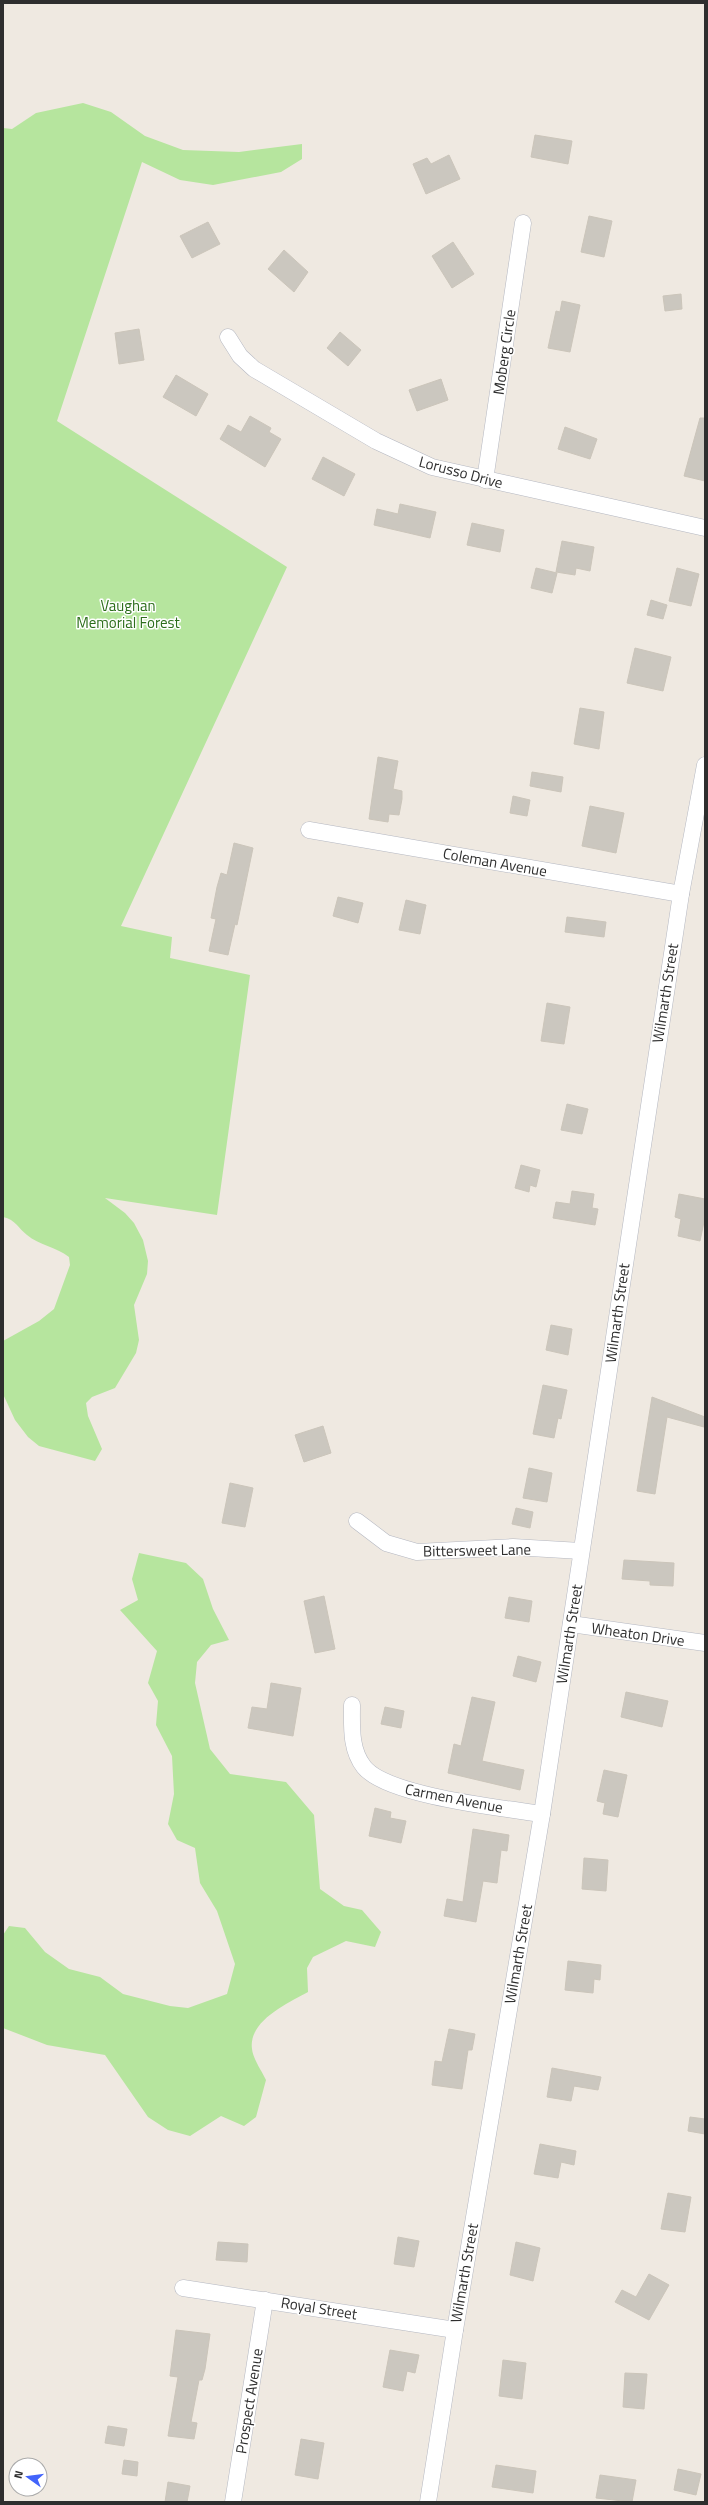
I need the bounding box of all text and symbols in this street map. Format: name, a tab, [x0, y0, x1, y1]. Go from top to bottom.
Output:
street label: Moberg Circle	[487, 308, 521, 396]
street label: Lorusso Drive	[416, 450, 506, 494]
park label: Vaughan Memorial Forest	[76, 594, 181, 634]
street label: Coleman Avenue	[441, 842, 549, 882]
street label: Wilmarth Street	[646, 941, 684, 1044]
street label: Wilmarth Street	[599, 1261, 635, 1364]
street label: Bittersweet Lane	[423, 1538, 531, 1562]
street label: Wilmarth Street	[550, 1582, 588, 1685]
street label: Wheaton Drive	[590, 1616, 686, 1652]
street label: Carmen Avenue	[403, 1777, 505, 1819]
street label: Wilmarth Street	[498, 1902, 538, 2006]
street label: Wilmarth Street	[444, 2221, 484, 2325]
street label: Royal Street	[279, 2291, 360, 2325]
street label: Prospect Avenue	[229, 2347, 269, 2455]
north arrow	[8, 2457, 48, 2497]
text: N	[10, 2469, 27, 2480]

